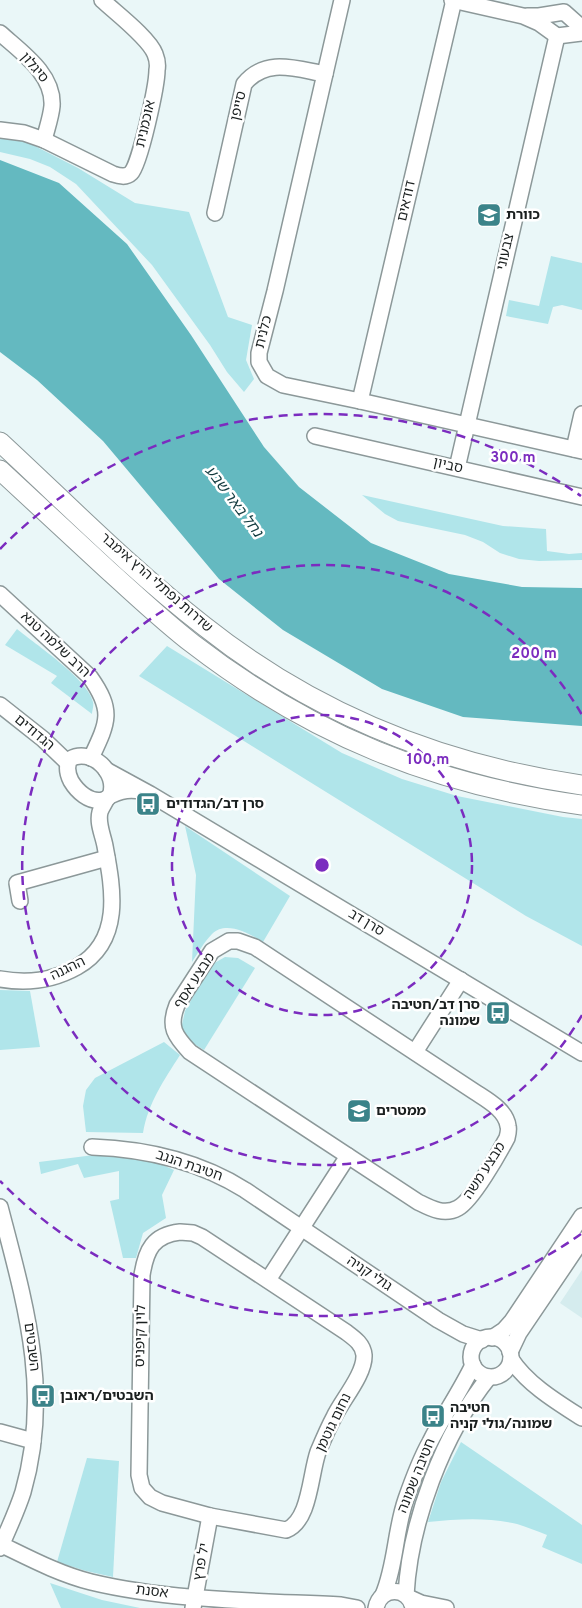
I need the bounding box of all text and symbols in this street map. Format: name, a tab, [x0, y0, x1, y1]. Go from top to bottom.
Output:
street label: סיגלון	[16, 49, 52, 87]
street label: סייפן	[227, 89, 251, 123]
street label: אוכמנית	[132, 99, 160, 149]
street label: דודאים	[394, 179, 420, 223]
school or university icon: כוורת	[476, 202, 502, 228]
place label: כוורת	[506, 207, 540, 224]
street label: צבעוני	[494, 232, 519, 272]
street label: כלנית	[252, 314, 276, 350]
text: 300 m	[490, 449, 536, 468]
street label: סביון	[431, 454, 465, 478]
water label: נחל באר שבע	[200, 463, 267, 542]
street label: שדרות נפתלי הרץ אימבר	[96, 530, 216, 636]
street label: הרב שלמה טנא	[17, 609, 93, 681]
text: 200 m	[511, 645, 557, 664]
street label: הגדודים	[11, 711, 57, 755]
text: 100 m	[407, 751, 449, 770]
bus stop icon: סרן דב/הגדודים	[135, 791, 161, 817]
place label: סרן דב/הגדודים	[166, 796, 264, 813]
centre of rings	[313, 856, 331, 874]
street label: סרן דב	[345, 906, 387, 940]
street label: מבצע אסף	[171, 950, 219, 1012]
street label: ההגנה	[48, 953, 88, 985]
place label: סרן דב/חטיבה שמונה	[391, 997, 480, 1030]
bus stop icon: סרן דב/חטיבה שמונה	[485, 1000, 511, 1026]
school or university icon: ממטרים	[346, 1098, 372, 1124]
place label: ממטרים	[376, 1103, 426, 1120]
street label: מבצע משה	[460, 1139, 510, 1203]
street label: חטיבת הנגב	[153, 1147, 225, 1185]
street label: גולי קניה	[343, 1253, 395, 1295]
street label: לוין קיפניס	[132, 1305, 150, 1367]
street label: השבטים	[20, 1322, 42, 1372]
bus stop icon: השבטים/ראובן	[30, 1383, 56, 1409]
place label: השבטים/ראובן	[60, 1388, 154, 1405]
street label: נחום גוטמן	[312, 1391, 356, 1455]
place label: חטיבה שמונה/גולי קניה	[450, 1400, 552, 1433]
bus stop icon: חטיבה שמונה/גולי קניה	[420, 1403, 446, 1429]
street label: חטיבה שמונה	[394, 1436, 440, 1516]
street label: יל פרץ	[190, 1542, 214, 1582]
street label: אסנת	[135, 1582, 169, 1602]

